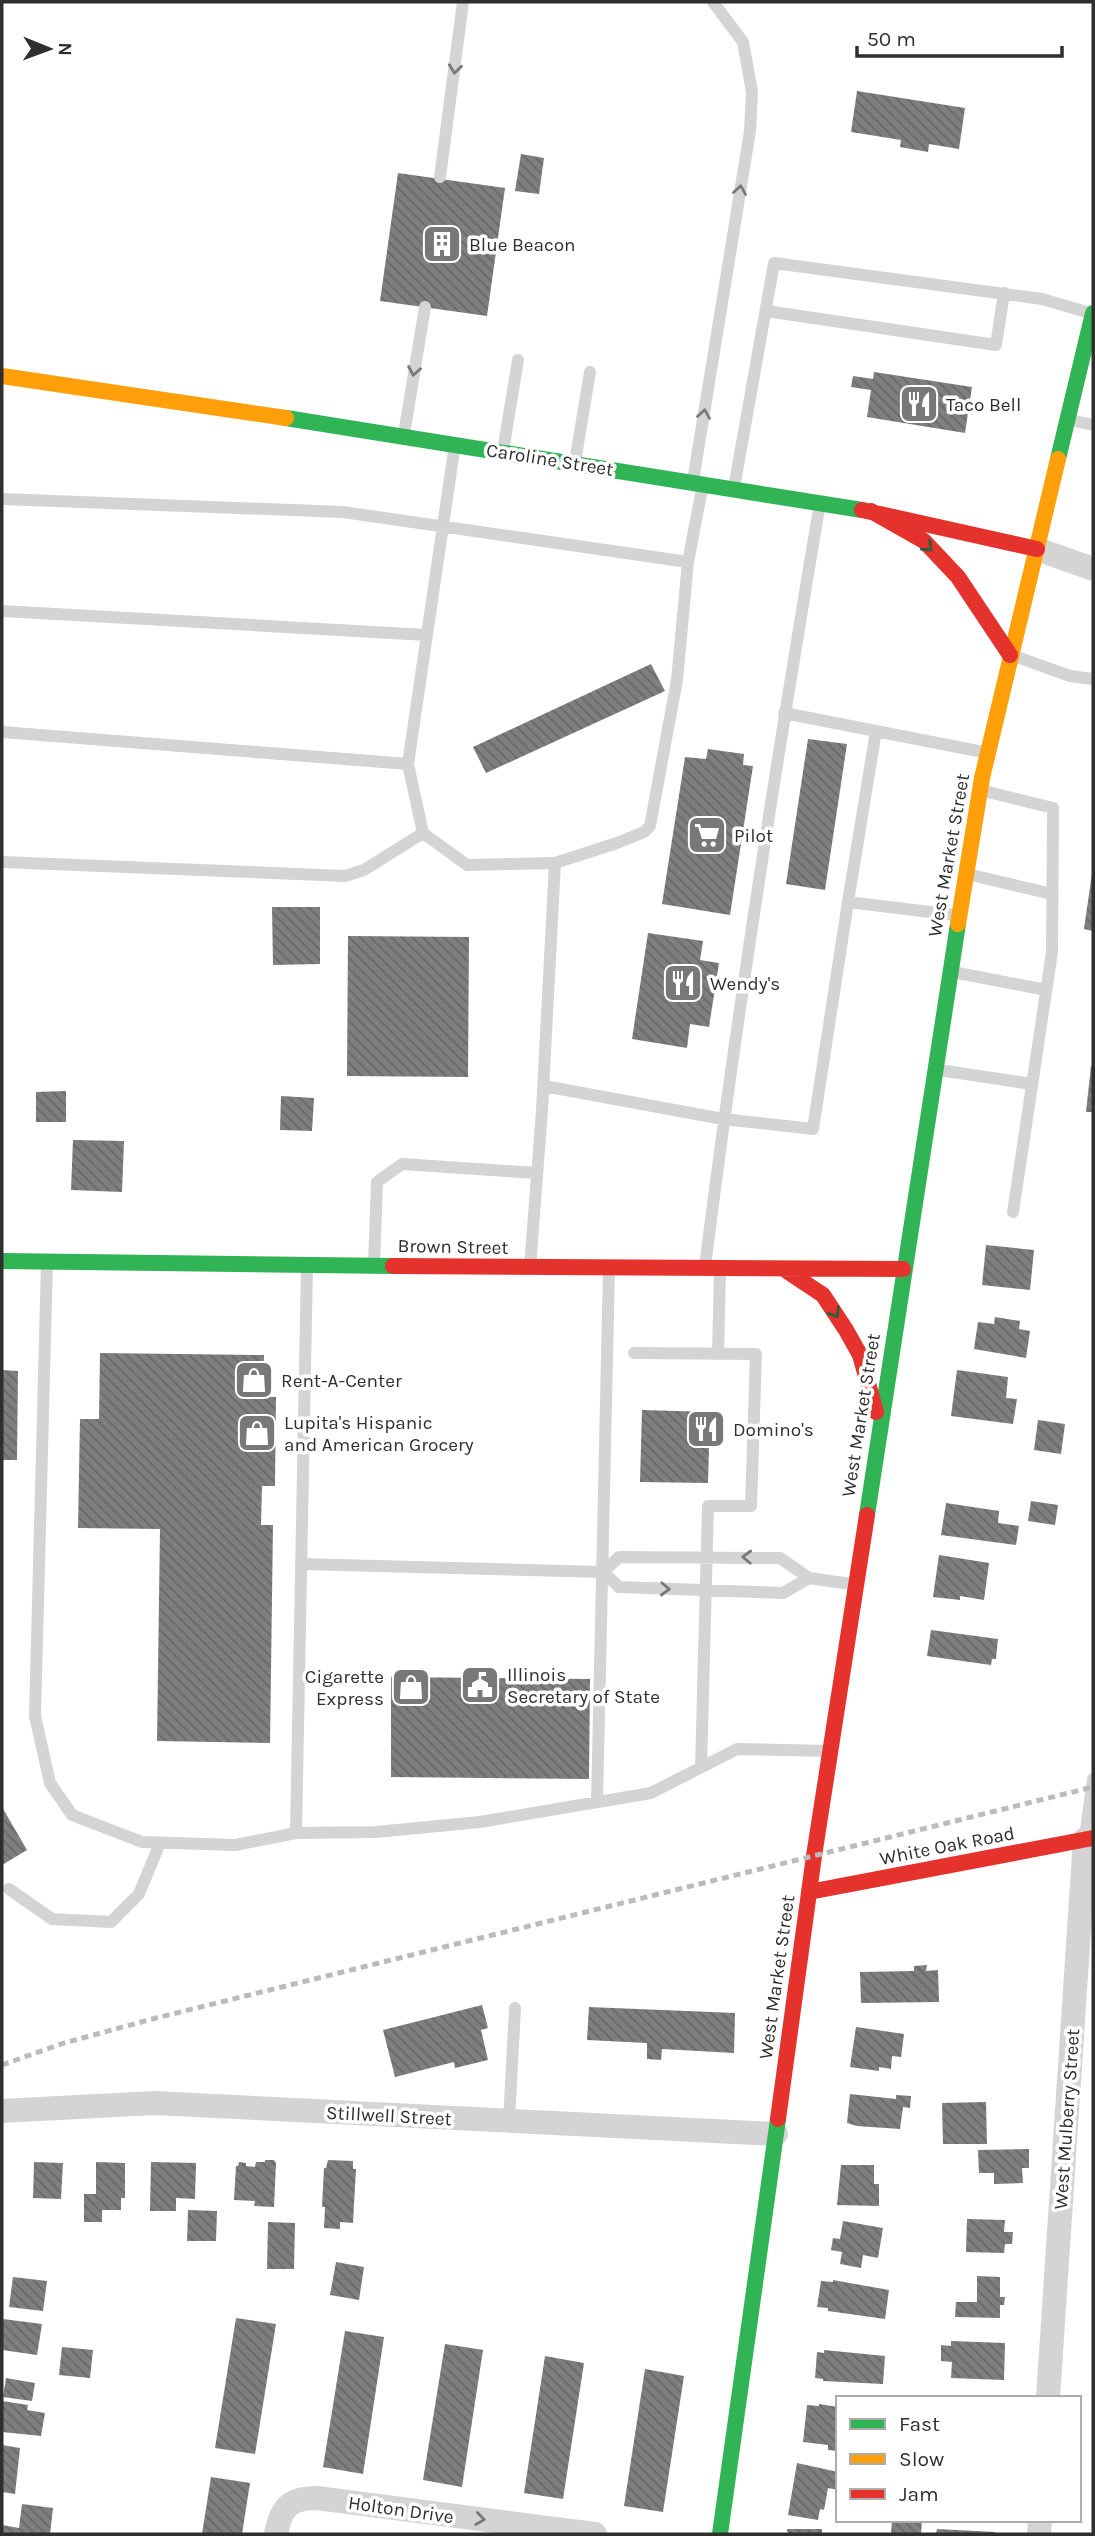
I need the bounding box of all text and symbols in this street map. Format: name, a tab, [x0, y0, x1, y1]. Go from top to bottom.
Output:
north arrow	[14, 14, 84, 84]
scale bar	[857, 14, 1062, 58]
text: 50 m	[867, 27, 916, 51]
text: N	[54, 42, 76, 56]
one-way arrow	[447, 64, 462, 75]
one-way arrow	[732, 184, 747, 196]
building icon: Blue Beacon	[421, 223, 463, 265]
place label: Blue Beacon	[469, 234, 576, 256]
one-way arrow	[407, 365, 422, 377]
restaurant icon: Taco Bell	[898, 383, 940, 425]
place label: Taco Bell	[946, 394, 1021, 416]
one-way arrow	[696, 408, 711, 420]
street label: Caroline Street	[485, 439, 615, 481]
one-way arrow	[920, 538, 933, 551]
street label: West Market Street	[924, 772, 974, 939]
supermarket icon: Pilot	[686, 814, 728, 856]
place label: Pilot	[734, 825, 773, 847]
restaurant icon: Wendy's	[662, 962, 704, 1004]
place label: Wendy's	[710, 973, 780, 995]
street label: Brown Street	[397, 1235, 509, 1259]
one-way arrow	[826, 1305, 839, 1318]
street label: West Market Street	[837, 1332, 885, 1499]
shop icon: Rent-A-Center	[233, 1359, 275, 1401]
place label: Rent-A-Center	[281, 1370, 402, 1392]
restaurant icon: Domino's	[685, 1408, 727, 1450]
shop icon: Lupita's Hispanic and American Grocery	[236, 1412, 278, 1454]
place label: Lupita's Hispanic and American Grocery	[284, 1412, 474, 1456]
place label: Domino's	[733, 1419, 814, 1441]
one-way arrow	[741, 1549, 752, 1565]
one-way arrow	[660, 1581, 671, 1596]
public building icon: Illinois Secretary of State	[459, 1664, 501, 1706]
place label: Illinois Secretary of State	[507, 1664, 660, 1708]
place label: Cigarette Express	[305, 1666, 384, 1710]
shop icon: Cigarette Express	[390, 1666, 432, 1708]
street label: White Oak Road	[878, 1822, 1017, 1870]
street label: West Market Street	[755, 1894, 799, 2061]
street label: West Mulberry Street	[1050, 2028, 1084, 2210]
street label: Stillwell Street	[326, 2102, 452, 2130]
legend	[836, 2396, 1081, 2522]
text: Fast	[899, 2412, 940, 2436]
text: Slow	[899, 2447, 944, 2471]
text: Jam	[899, 2482, 939, 2506]
street label: Holton Drive	[347, 2492, 455, 2528]
one-way arrow	[474, 2511, 486, 2526]

